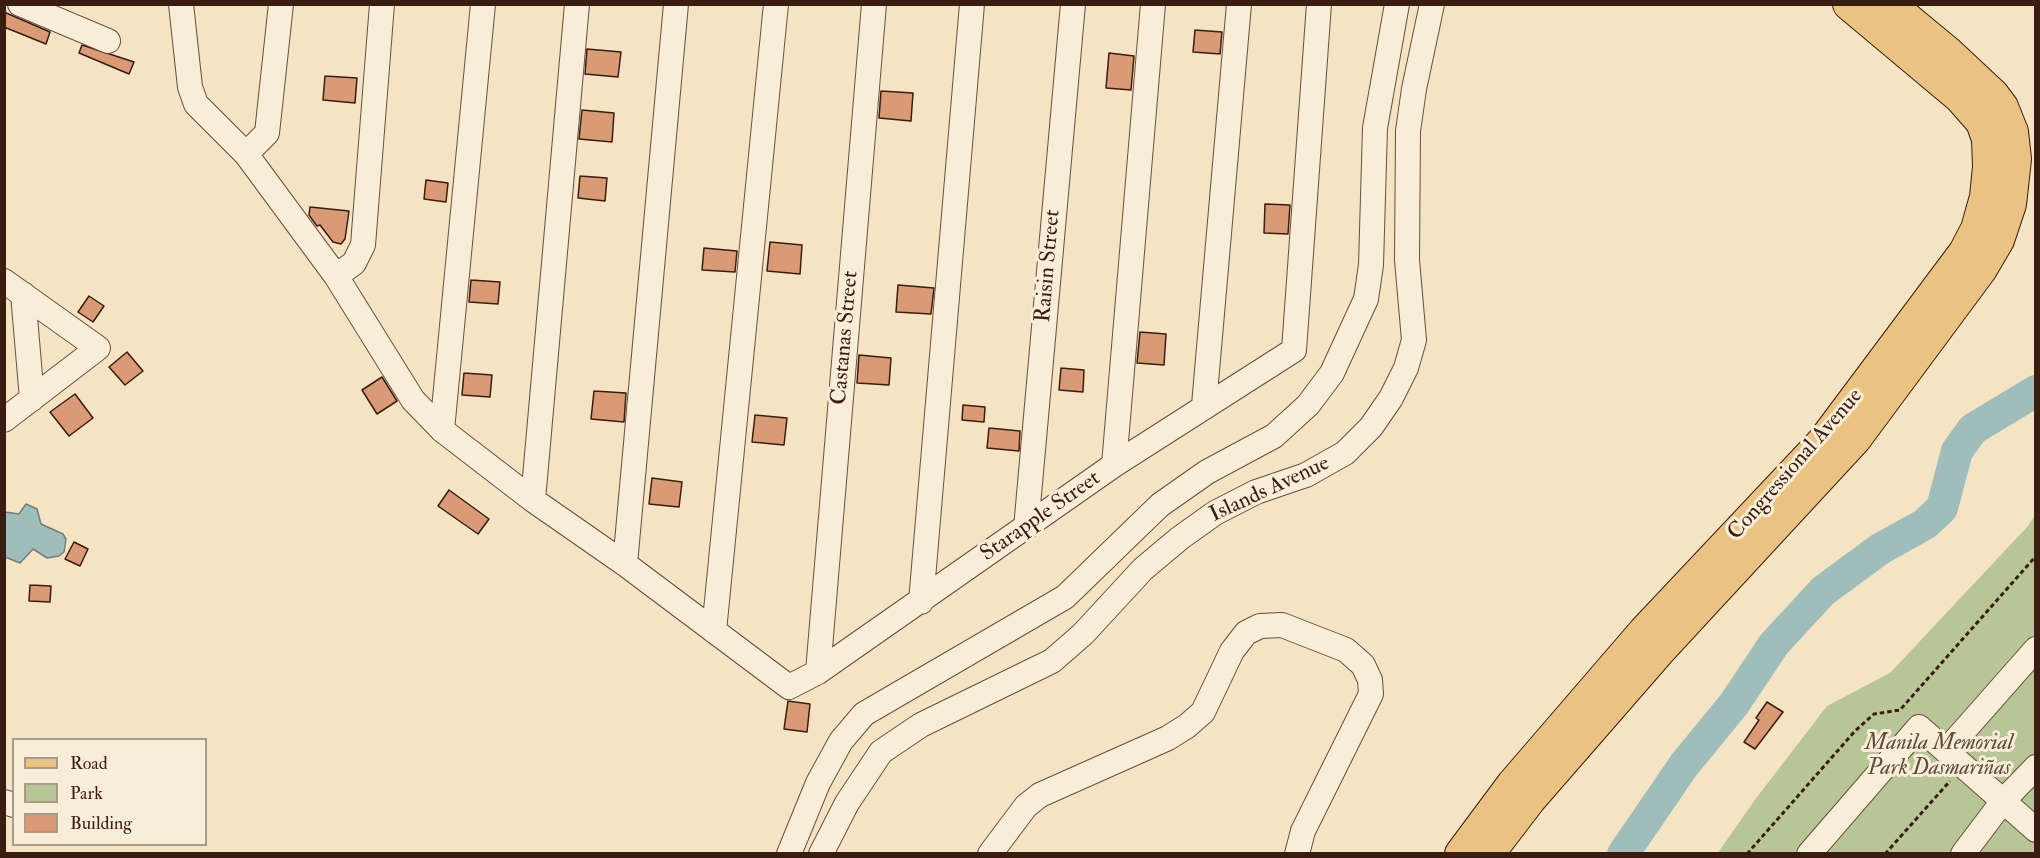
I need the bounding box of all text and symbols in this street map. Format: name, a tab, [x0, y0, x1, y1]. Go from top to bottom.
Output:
street label: Raisin Street	[1031, 209, 1067, 323]
street label: Castanas Street	[827, 270, 865, 406]
street label: Congressional Avenue	[1723, 384, 1869, 546]
street label: Islands Avenue	[1206, 451, 1334, 529]
street label: Starapple Street	[976, 466, 1106, 568]
park label: Manila Memorial Park Dasmariñas	[1865, 731, 2013, 782]
legend	[12, 738, 207, 846]
text: Road	[70, 752, 108, 775]
text: Park	[70, 782, 103, 805]
text: Building	[70, 812, 132, 835]

